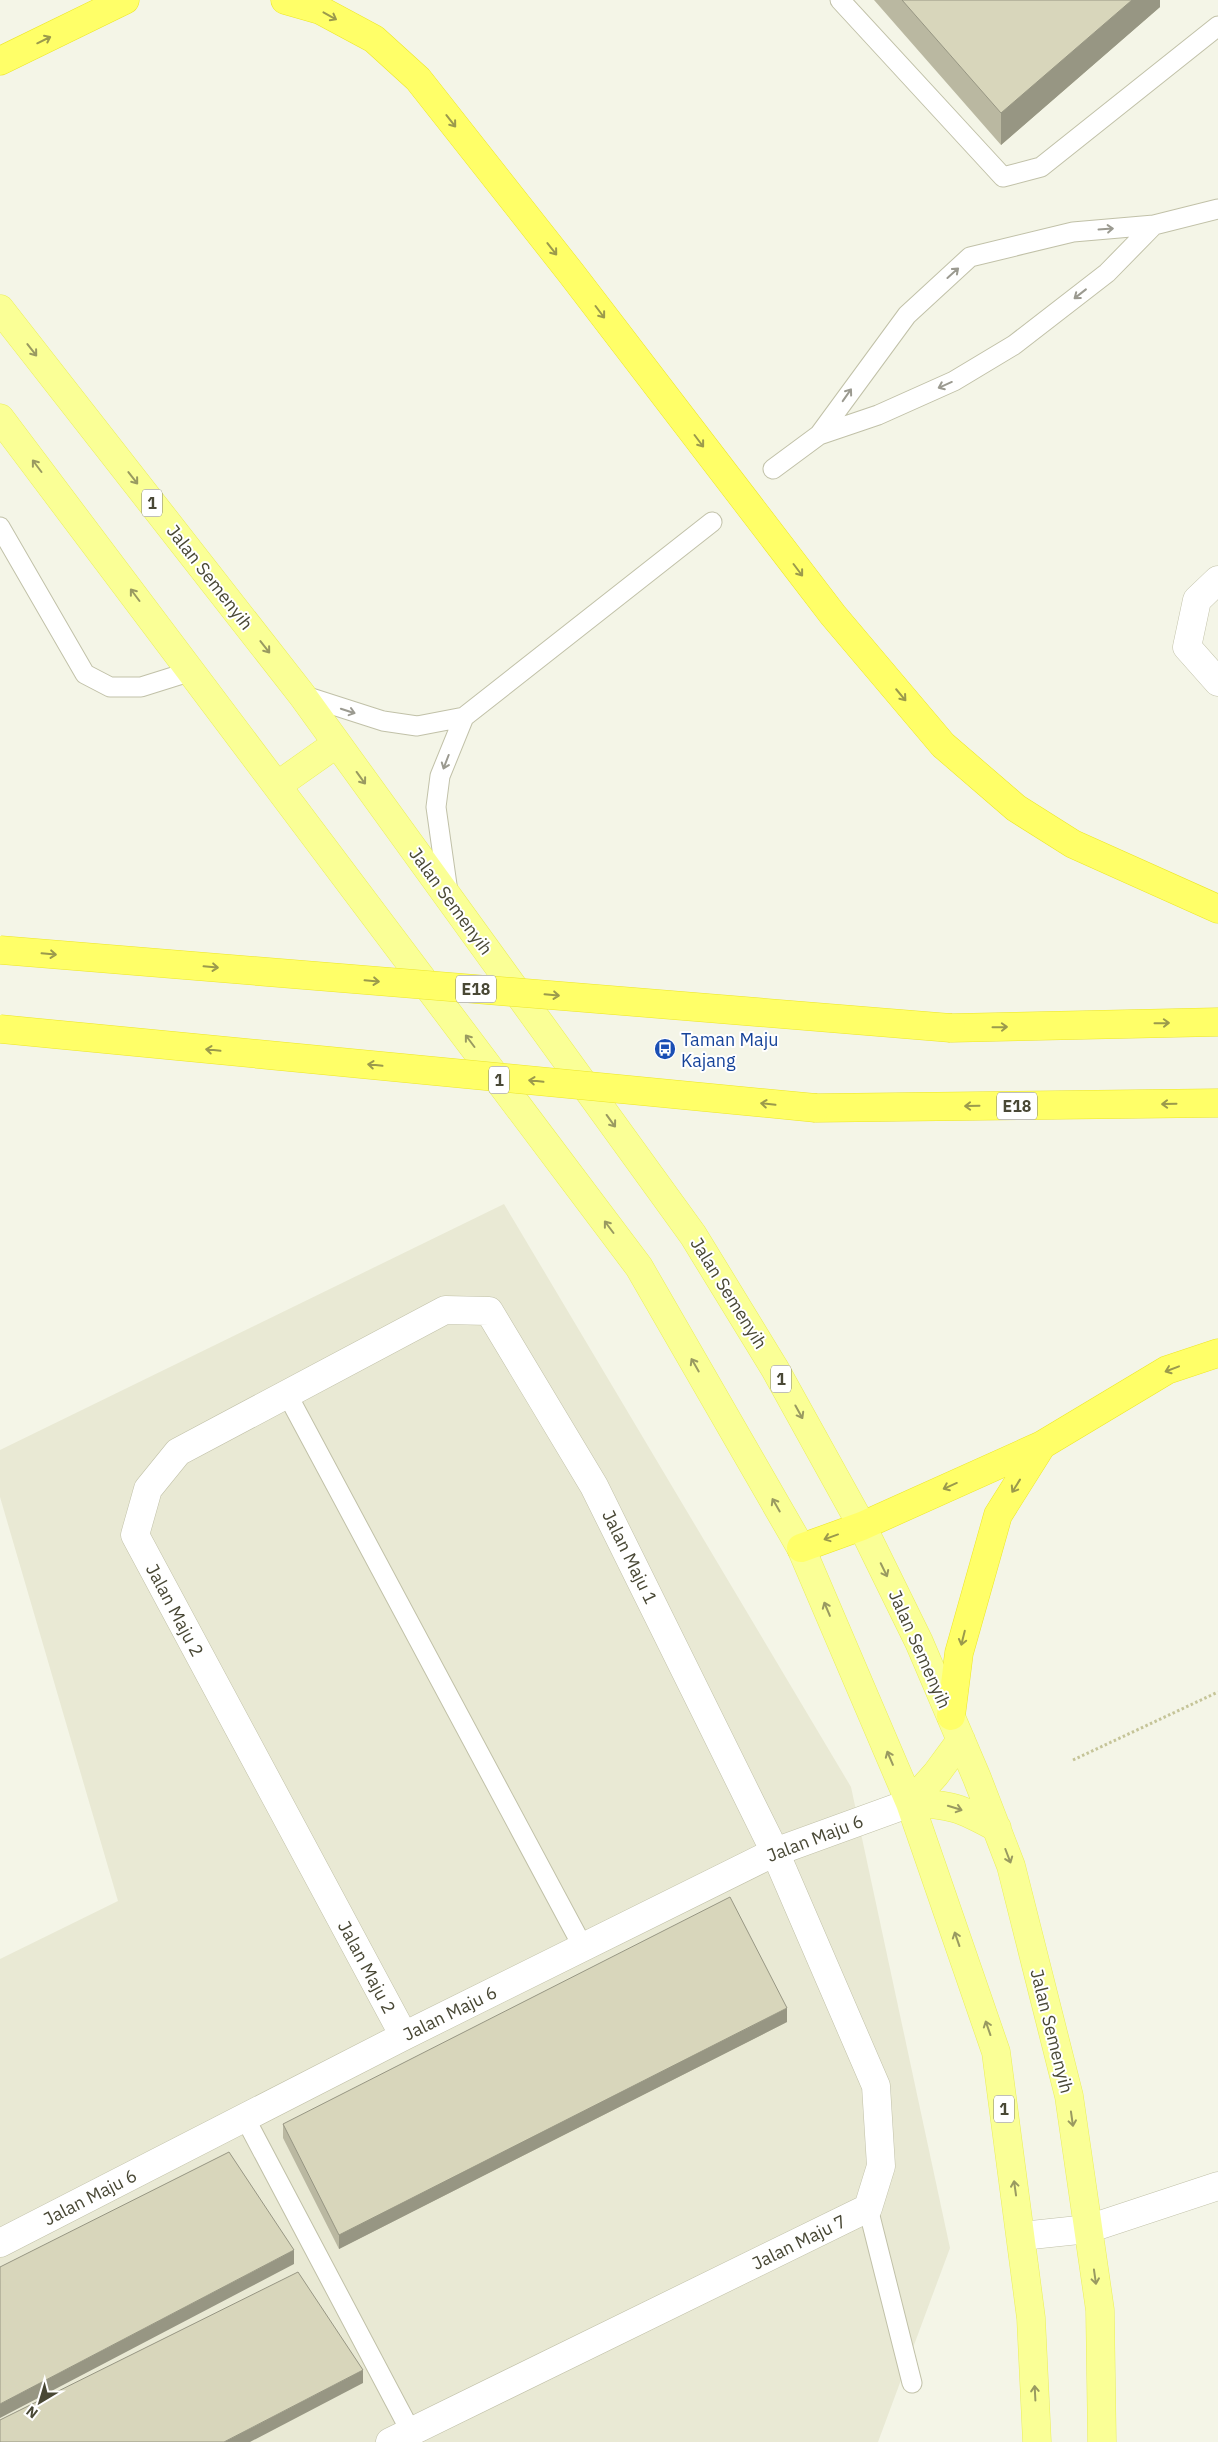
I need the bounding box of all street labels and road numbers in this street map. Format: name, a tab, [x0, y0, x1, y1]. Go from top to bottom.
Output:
road number: 1	[142, 489, 162, 516]
street label: Jalan Semenyih	[162, 520, 258, 634]
street label: Jalan Semenyih	[404, 843, 498, 959]
road number: E18	[456, 976, 496, 1002]
road number: 1	[489, 1066, 509, 1094]
road number: E18	[997, 1092, 1037, 1120]
street label: Jalan Semenyih	[685, 1233, 773, 1353]
road number: 1	[771, 1366, 791, 1392]
street label: Jalan Maju 1	[597, 1506, 663, 1608]
street label: Jalan Maju 2	[141, 1560, 209, 1660]
street label: Jalan Semenyih	[884, 1586, 956, 1712]
street label: Jalan Maju 6	[763, 1809, 867, 1867]
street label: Jalan Maju 2	[333, 1917, 401, 2017]
street label: Jalan Semenyih	[1025, 1966, 1079, 2096]
street label: Jalan Maju 6	[399, 1980, 501, 2046]
road number: 1	[994, 2096, 1014, 2122]
street label: Jalan Maju 6	[39, 2164, 141, 2230]
street label: Jalan Maju 7	[748, 2209, 850, 2275]

